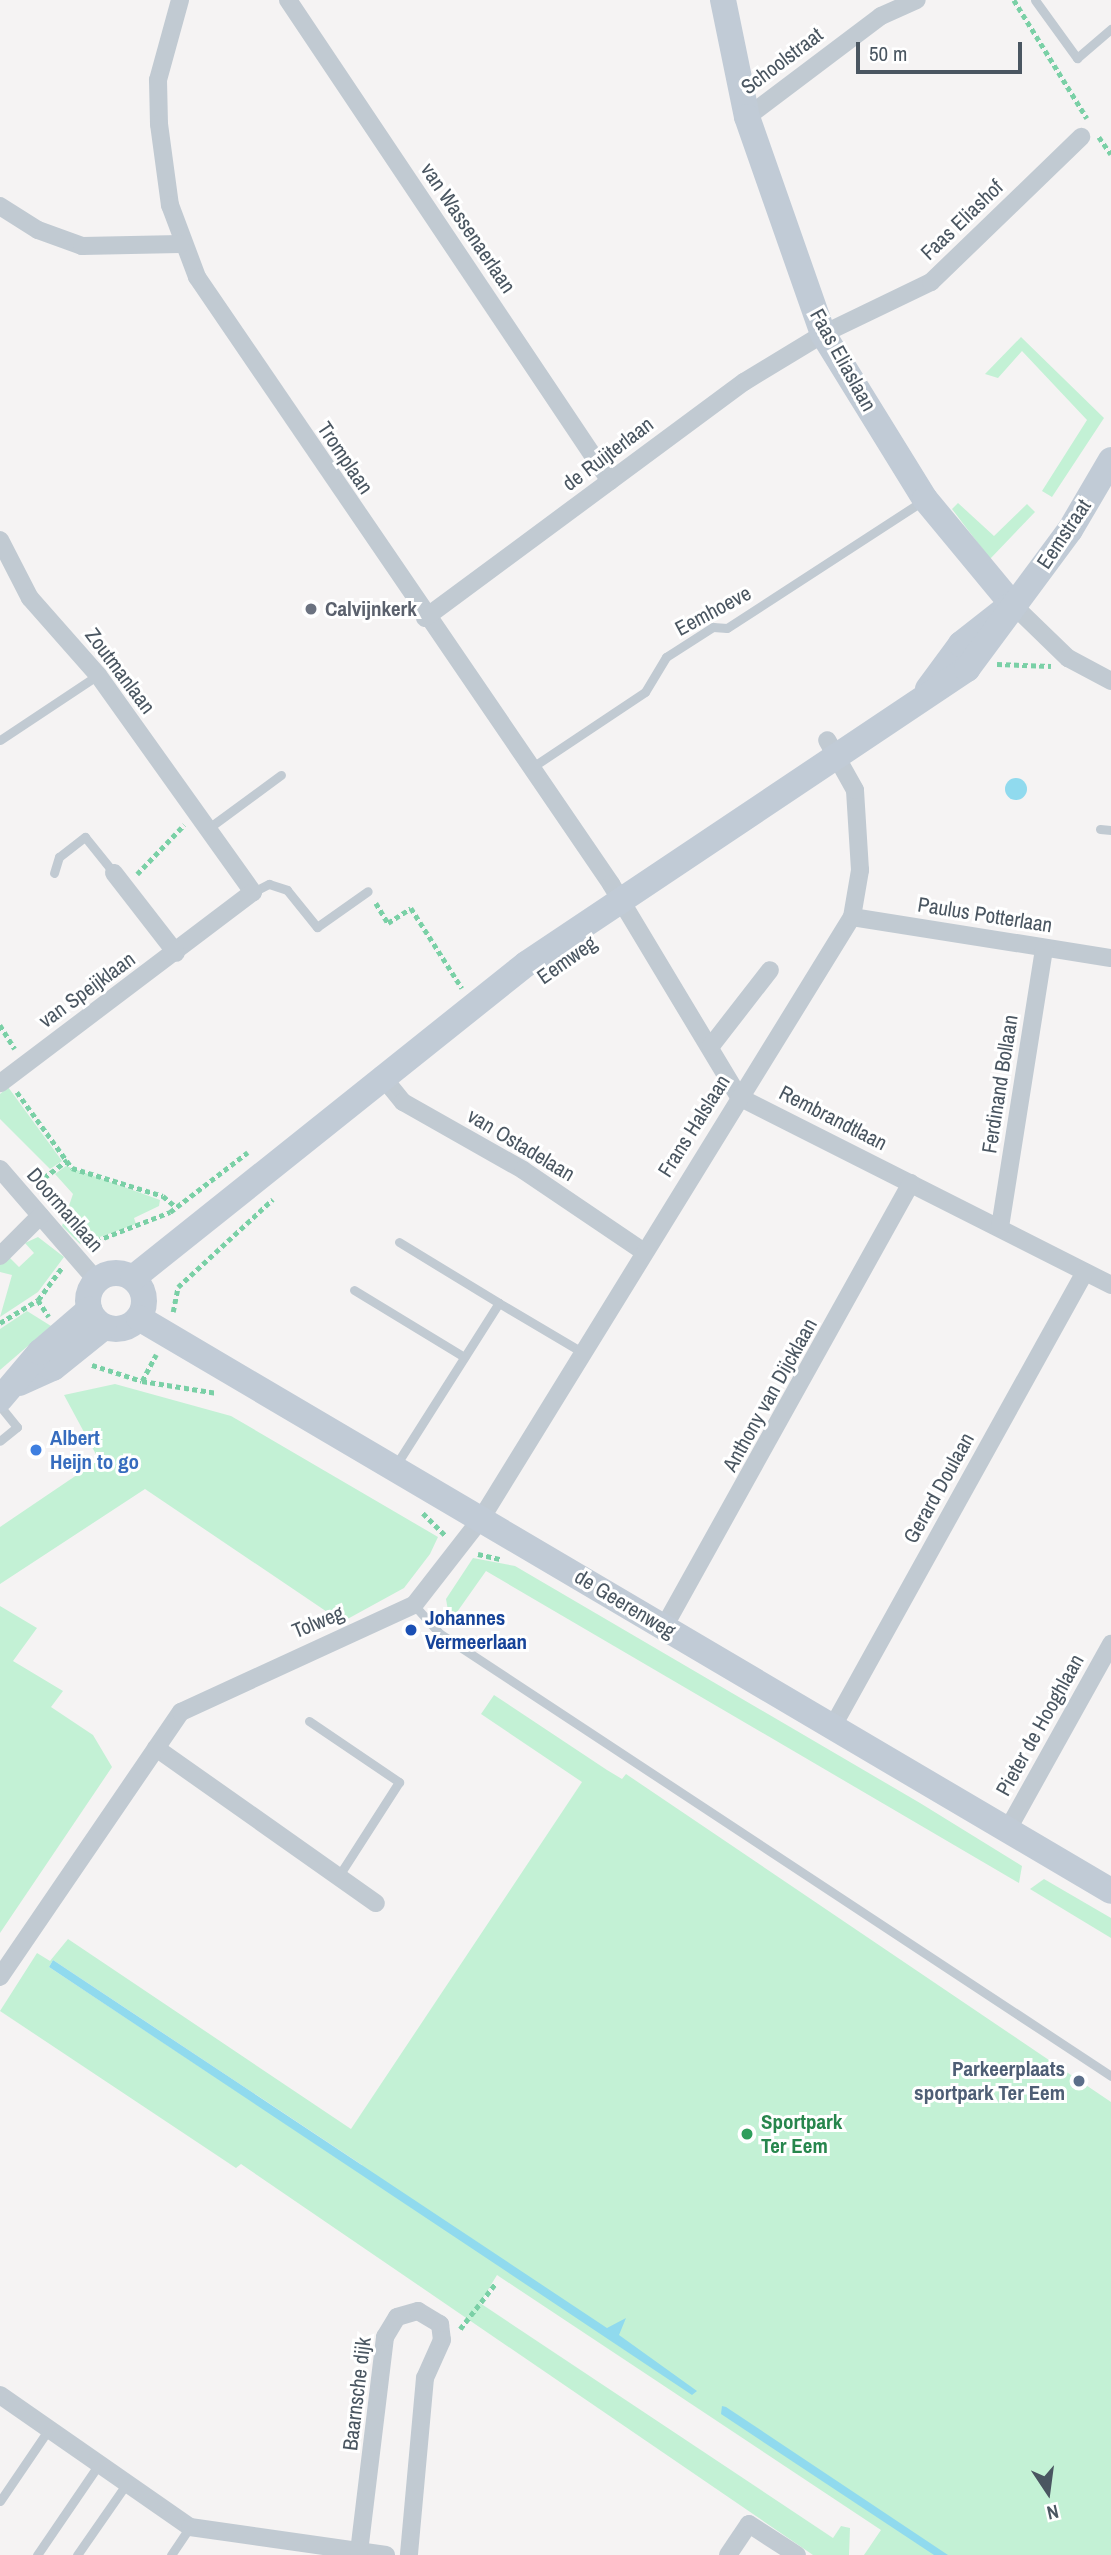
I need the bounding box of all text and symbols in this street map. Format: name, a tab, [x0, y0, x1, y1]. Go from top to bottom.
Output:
street label: Schoolstraat	[736, 22, 828, 100]
scale bar	[859, 28, 1025, 72]
text: 50 m	[869, 39, 907, 68]
street label: van Wassenaerlaan	[415, 158, 521, 298]
street label: Faas Eliashof	[916, 175, 1008, 265]
street label: Faas Eliaslaan	[805, 304, 881, 416]
street label: de Ruijterlaan	[558, 412, 658, 496]
street label: Tromplaan	[312, 417, 378, 499]
street label: Eemstraat	[1032, 494, 1096, 574]
street label: Eemhoeve	[671, 581, 755, 641]
place label: Calvijnkerk	[325, 596, 417, 622]
marker: Calvijnkerk	[303, 601, 319, 617]
street label: Zoutmanlaan	[80, 623, 160, 719]
street label: Paulus Potterlaan	[916, 892, 1054, 938]
street label: Eemweg	[532, 930, 602, 990]
street label: van Speijklaan	[34, 947, 140, 1033]
street label: Ferdinand Bollaan	[977, 1013, 1023, 1155]
street label: Frans Halslaan	[653, 1070, 735, 1182]
street label: Rembrandtlaan	[775, 1080, 891, 1156]
street label: van Ostadelaan	[463, 1103, 579, 1187]
street label: Doormanlaan	[22, 1163, 108, 1257]
street label: Anthony van Dijcklaan	[717, 1314, 823, 1476]
place label: Albert Heijn to go	[50, 1425, 139, 1475]
street label: Gerard Doulaan	[898, 1428, 980, 1548]
marker: Albert Heijn to go	[28, 1442, 44, 1458]
street label: de Geerenweg	[570, 1564, 680, 1644]
street label: Tolweg	[288, 1600, 348, 1644]
place label: Johannes Vermeerlaan	[425, 1605, 527, 1655]
marker: Johannes Vermeerlaan	[403, 1622, 419, 1638]
street label: Pieter de Hooghlaan	[991, 1650, 1089, 1800]
place label: Parkeerplaats sportpark Ter Eem	[914, 2056, 1065, 2106]
marker: Parkeerplaats sportpark Ter Eem	[1071, 2073, 1087, 2089]
place label: Sportpark Ter Eem	[761, 2109, 842, 2159]
marker: Sportpark Ter Eem	[739, 2126, 755, 2142]
street label: Baarnsche dijk	[338, 2336, 376, 2452]
north arrow	[1013, 2457, 1083, 2527]
text: N	[1044, 2499, 1061, 2526]

